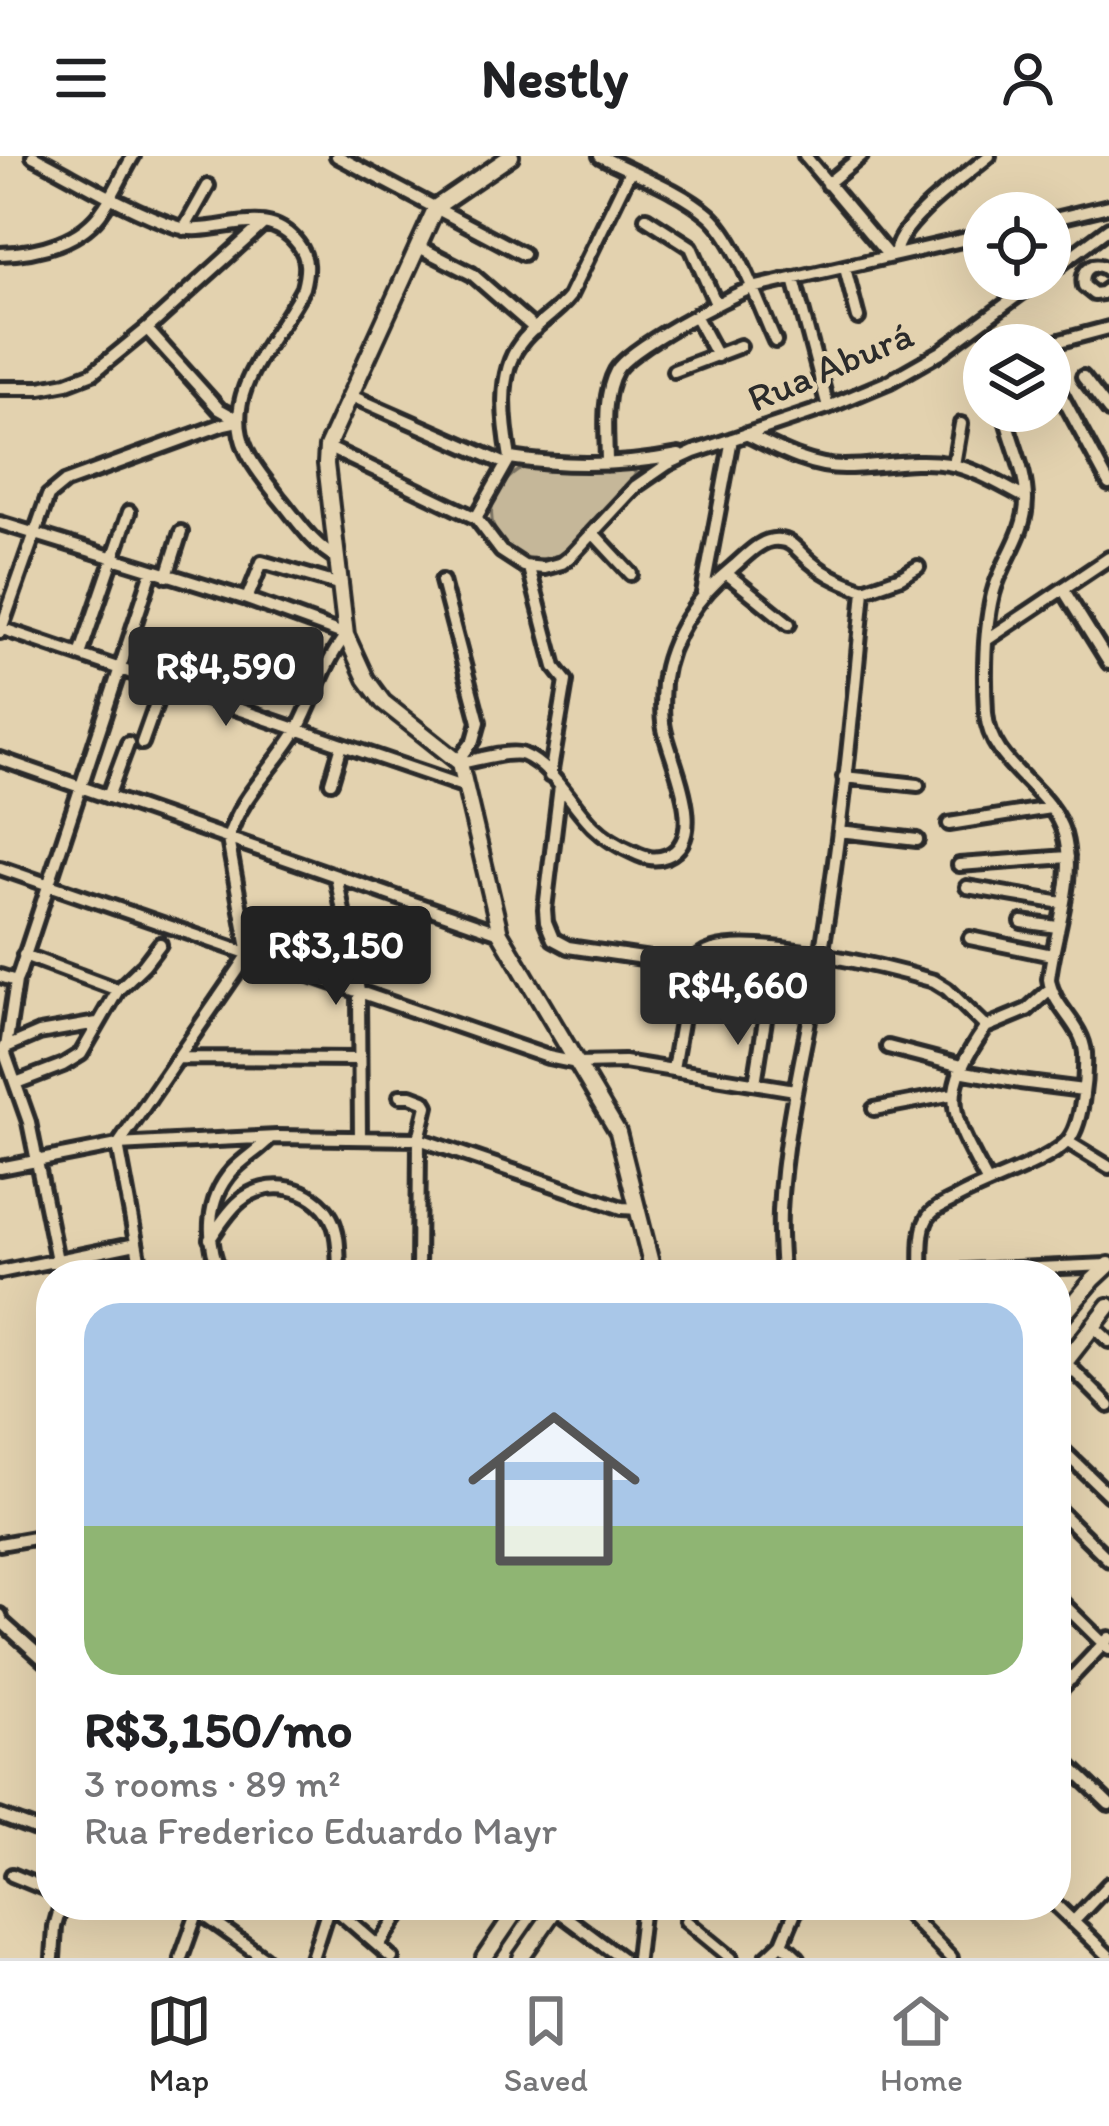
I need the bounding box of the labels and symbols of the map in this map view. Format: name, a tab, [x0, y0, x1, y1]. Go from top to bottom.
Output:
street label: Rua Aburá	[740, 310, 920, 422]
pin: R$4,590	[115, 627, 337, 729]
pin: R$3,150	[225, 906, 447, 1008]
pin: R$4,660	[627, 946, 849, 1048]

